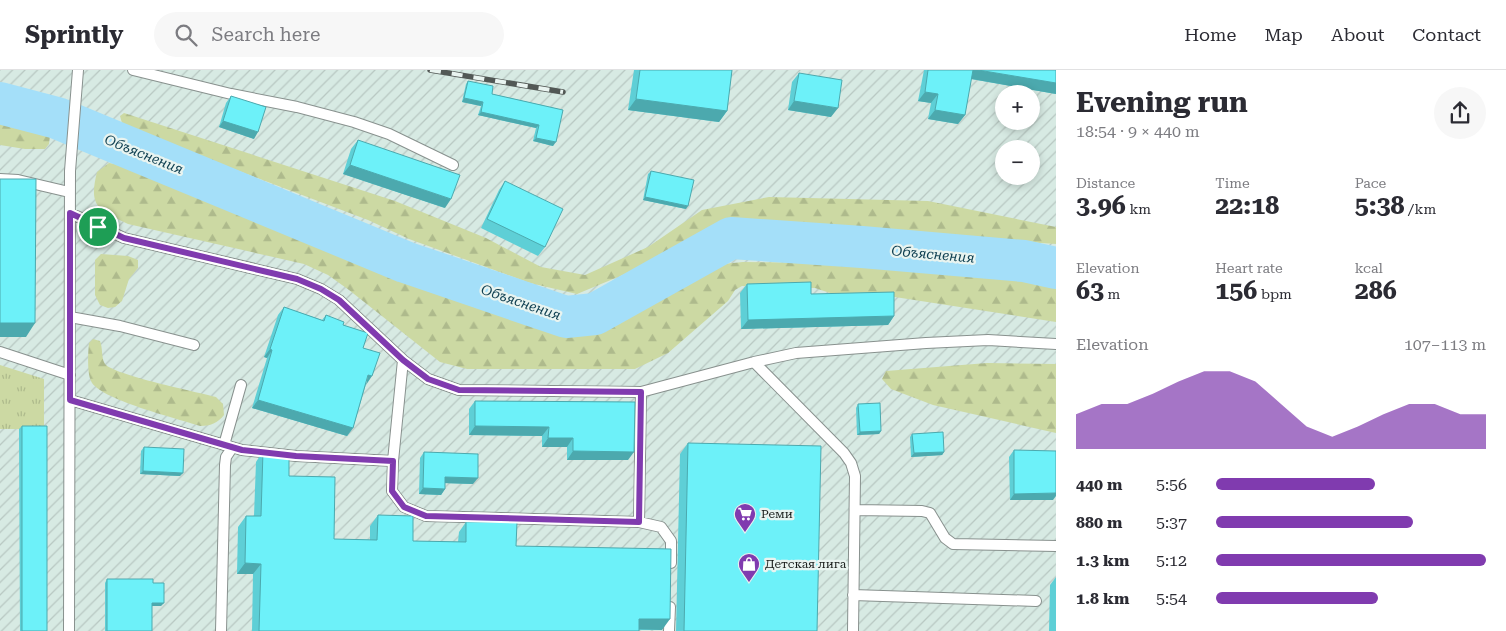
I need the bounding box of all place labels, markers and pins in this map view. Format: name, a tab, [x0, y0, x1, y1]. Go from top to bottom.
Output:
pin	[77, 206, 119, 248]
supermarket icon: Реми	[733, 502, 757, 533]
place label: Реми	[761, 507, 793, 521]
shop icon: Детская лига	[737, 552, 761, 583]
place label: Детская лига	[765, 557, 847, 571]

